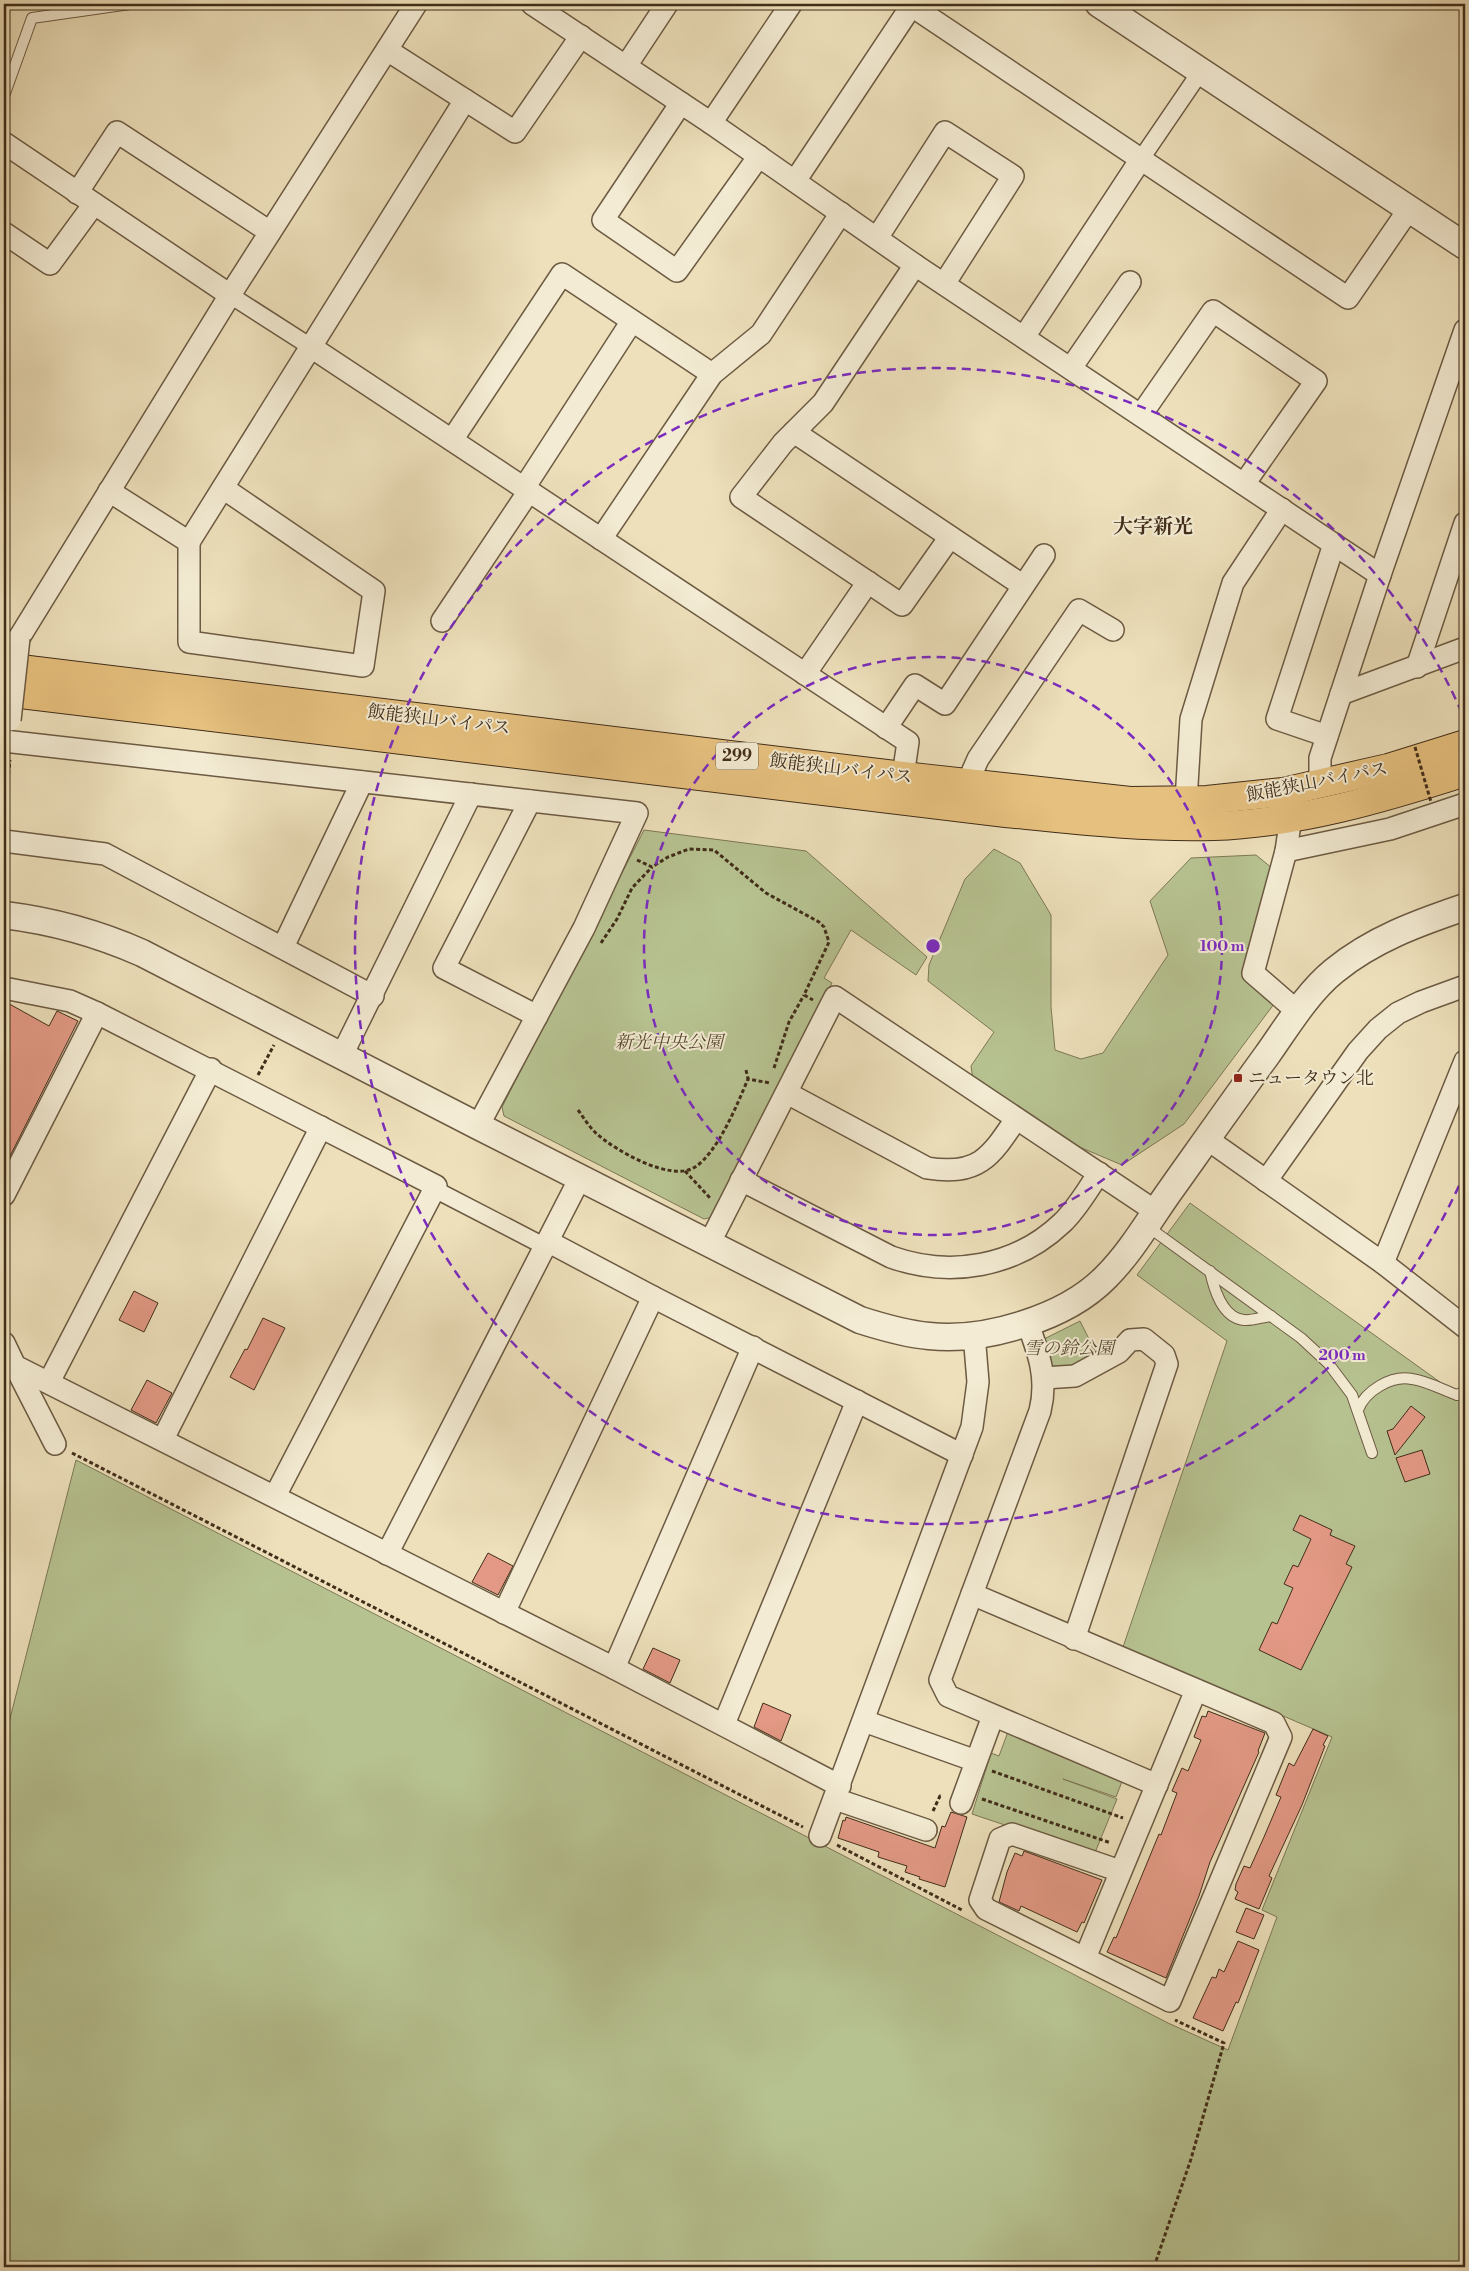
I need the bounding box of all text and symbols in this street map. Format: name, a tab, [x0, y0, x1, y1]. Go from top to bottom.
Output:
district label: 大字新光	[1113, 515, 1193, 540]
street label: 飯能狭山バイパス	[366, 700, 512, 740]
road number: 299	[716, 742, 758, 769]
street label: 飯能狭山バイパス	[768, 749, 914, 789]
street label: 飯能狭山バイパス	[1244, 757, 1390, 807]
centre of rings	[924, 937, 942, 955]
text: 100 m	[1200, 937, 1245, 956]
park label: 新光中央公園	[615, 1031, 726, 1054]
place label: ニュータウン北	[1248, 1067, 1374, 1090]
marker: ニュータウン北	[1232, 1072, 1244, 1084]
park label: 雪の鈴公園	[1024, 1337, 1117, 1360]
text: 200 m	[1318, 1346, 1366, 1365]

